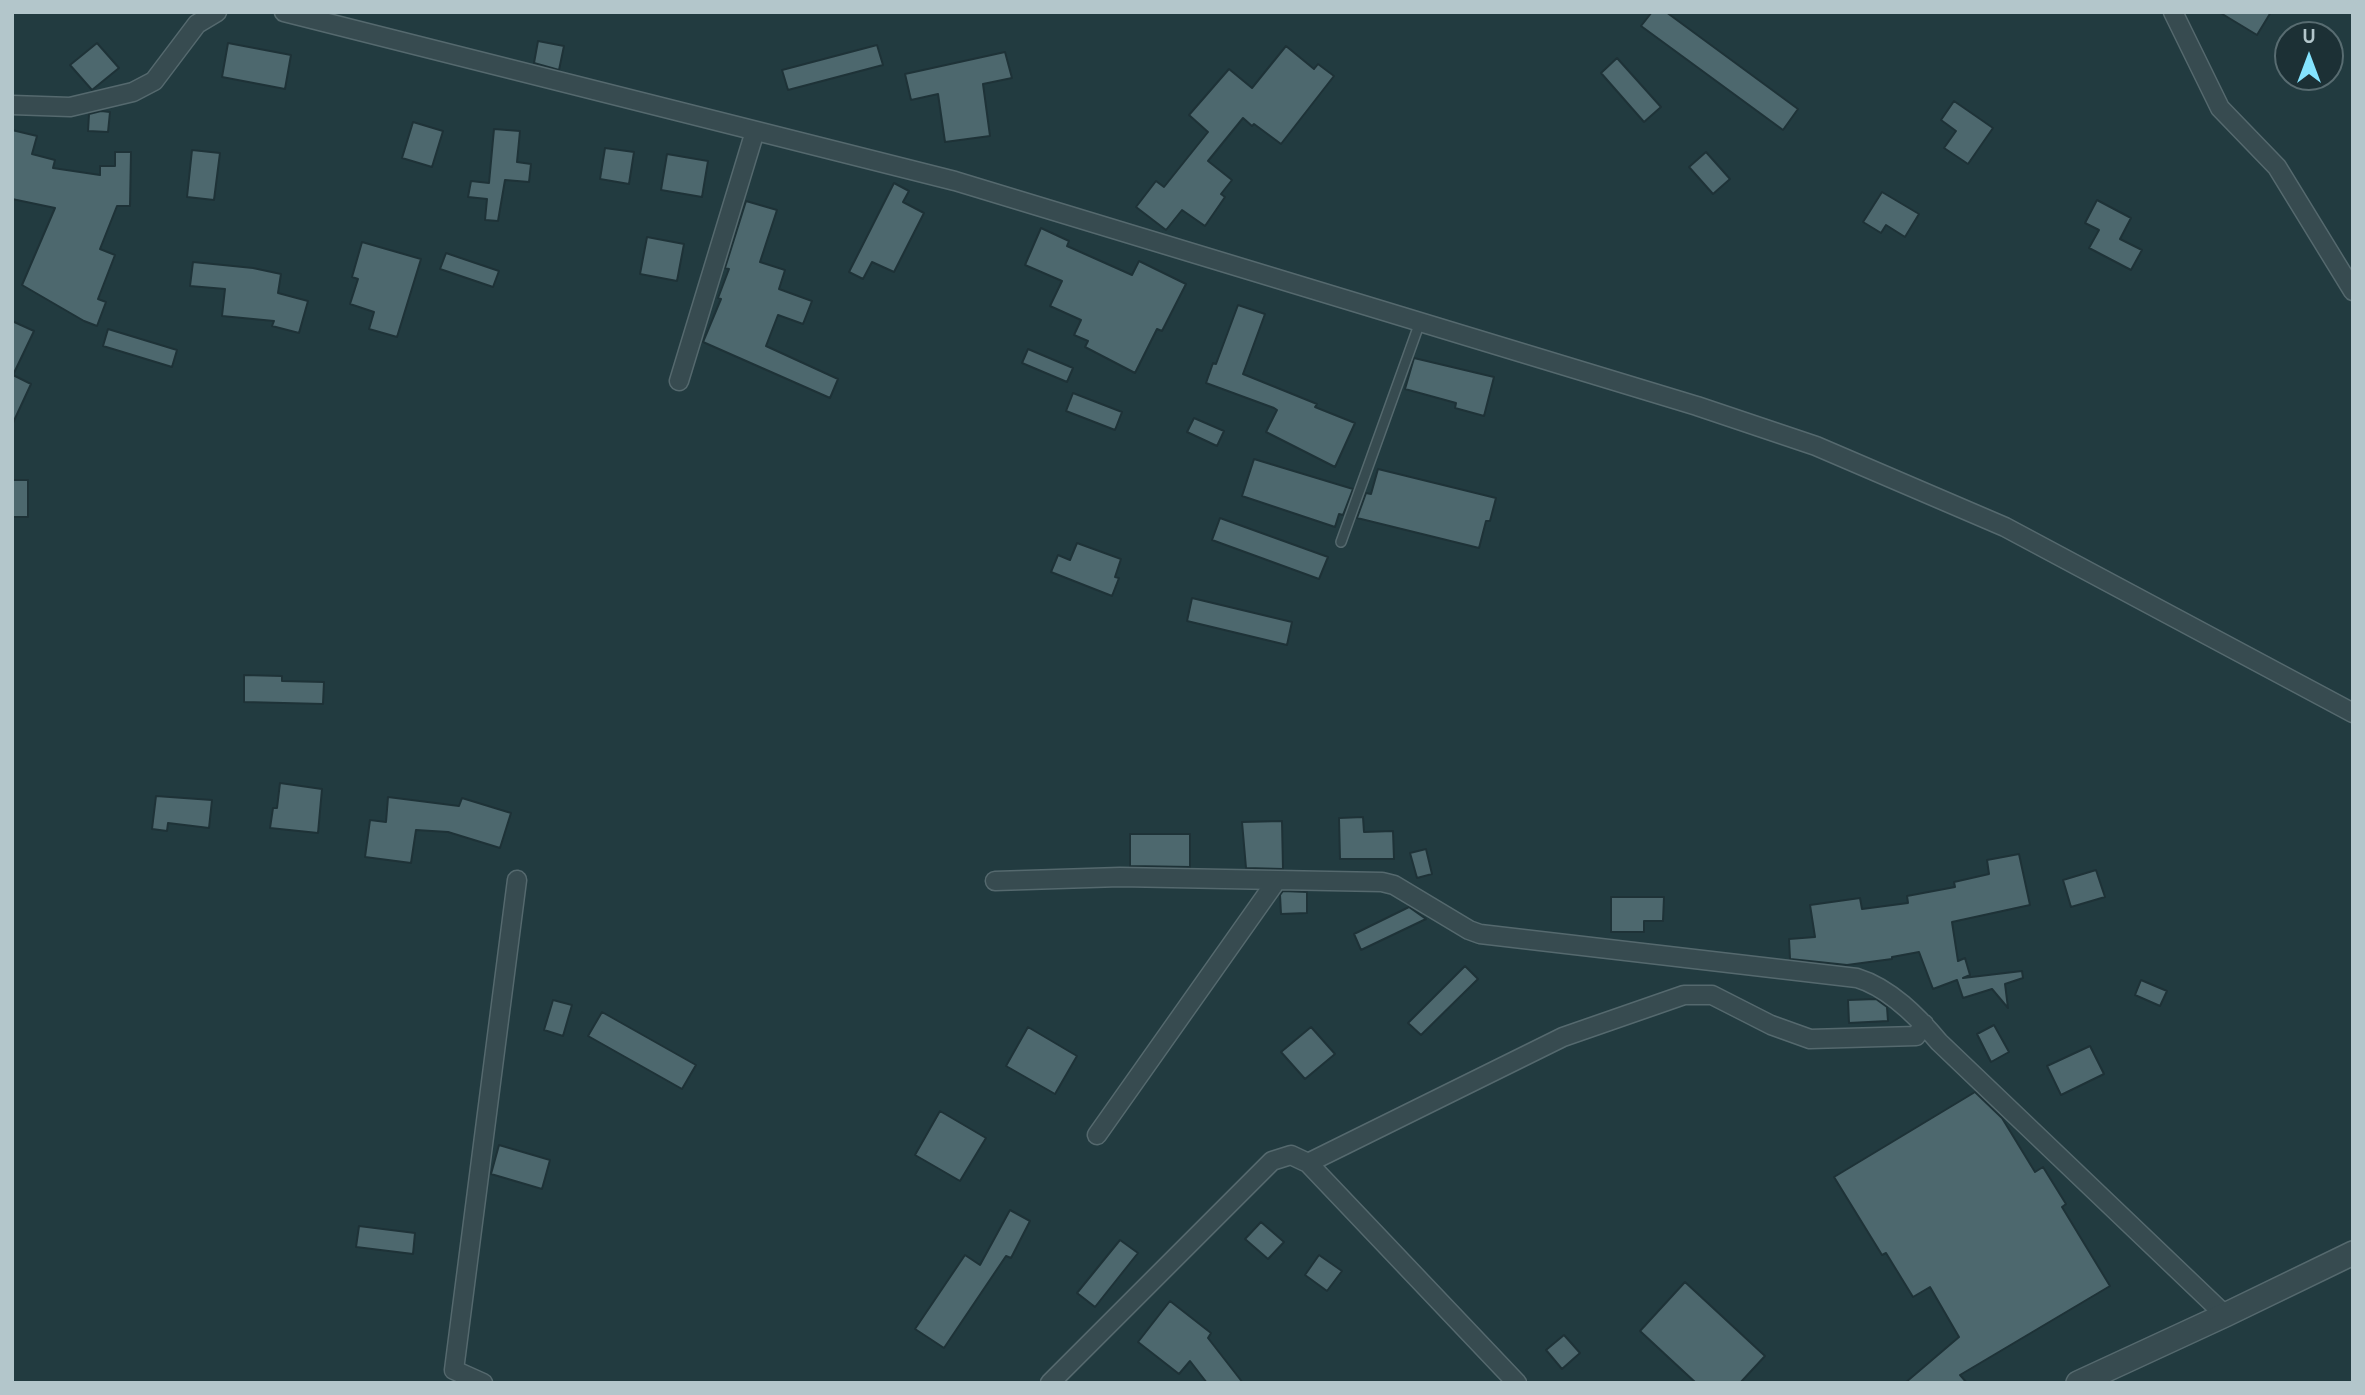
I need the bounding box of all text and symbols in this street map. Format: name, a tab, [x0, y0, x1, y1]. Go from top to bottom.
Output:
north arrow	[2274, 21, 2344, 91]
text: U	[2302, 24, 2316, 49]

